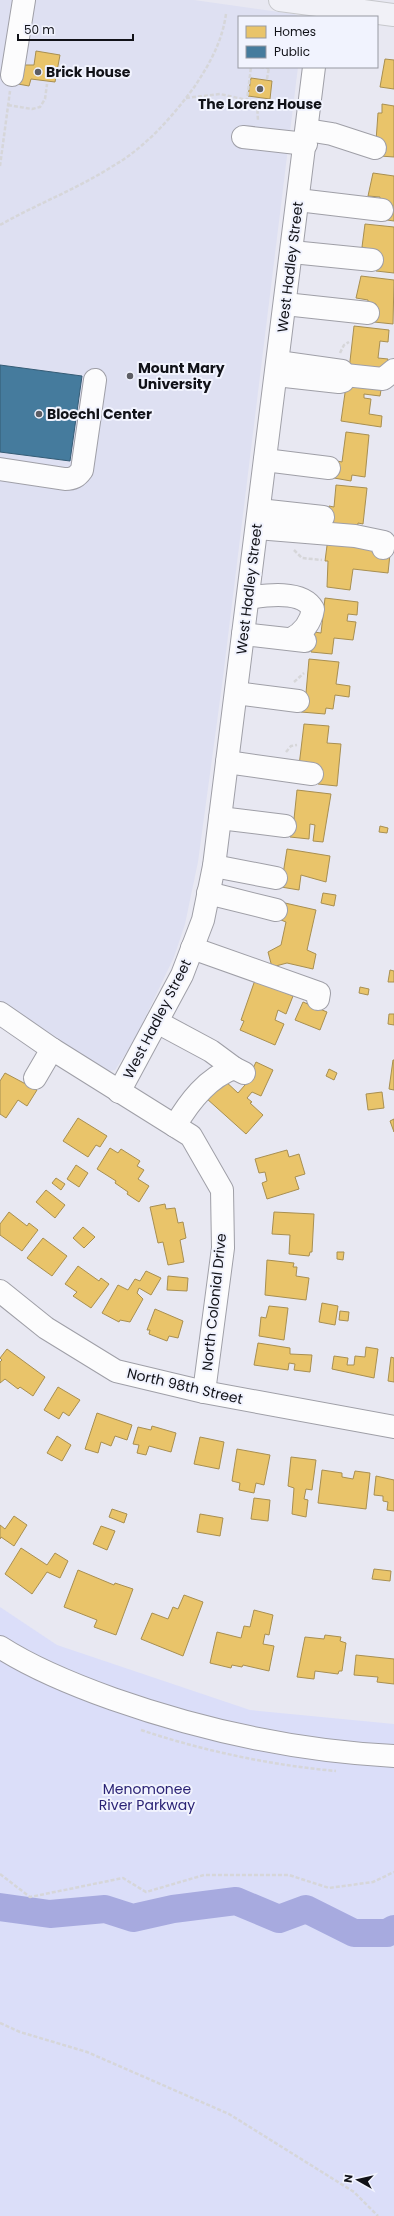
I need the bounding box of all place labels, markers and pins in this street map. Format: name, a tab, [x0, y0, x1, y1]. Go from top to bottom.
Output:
place label: Brick House	[46, 62, 131, 82]
marker: Brick House	[33, 67, 43, 77]
marker: The Lorenz House	[255, 84, 265, 94]
place label: The Lorenz House	[198, 94, 322, 114]
place label: Mount Mary University	[138, 358, 225, 394]
marker: Mount Mary University	[125, 371, 135, 381]
place label: Bloechl Center	[47, 404, 152, 424]
marker: Bloechl Center	[34, 409, 44, 419]

